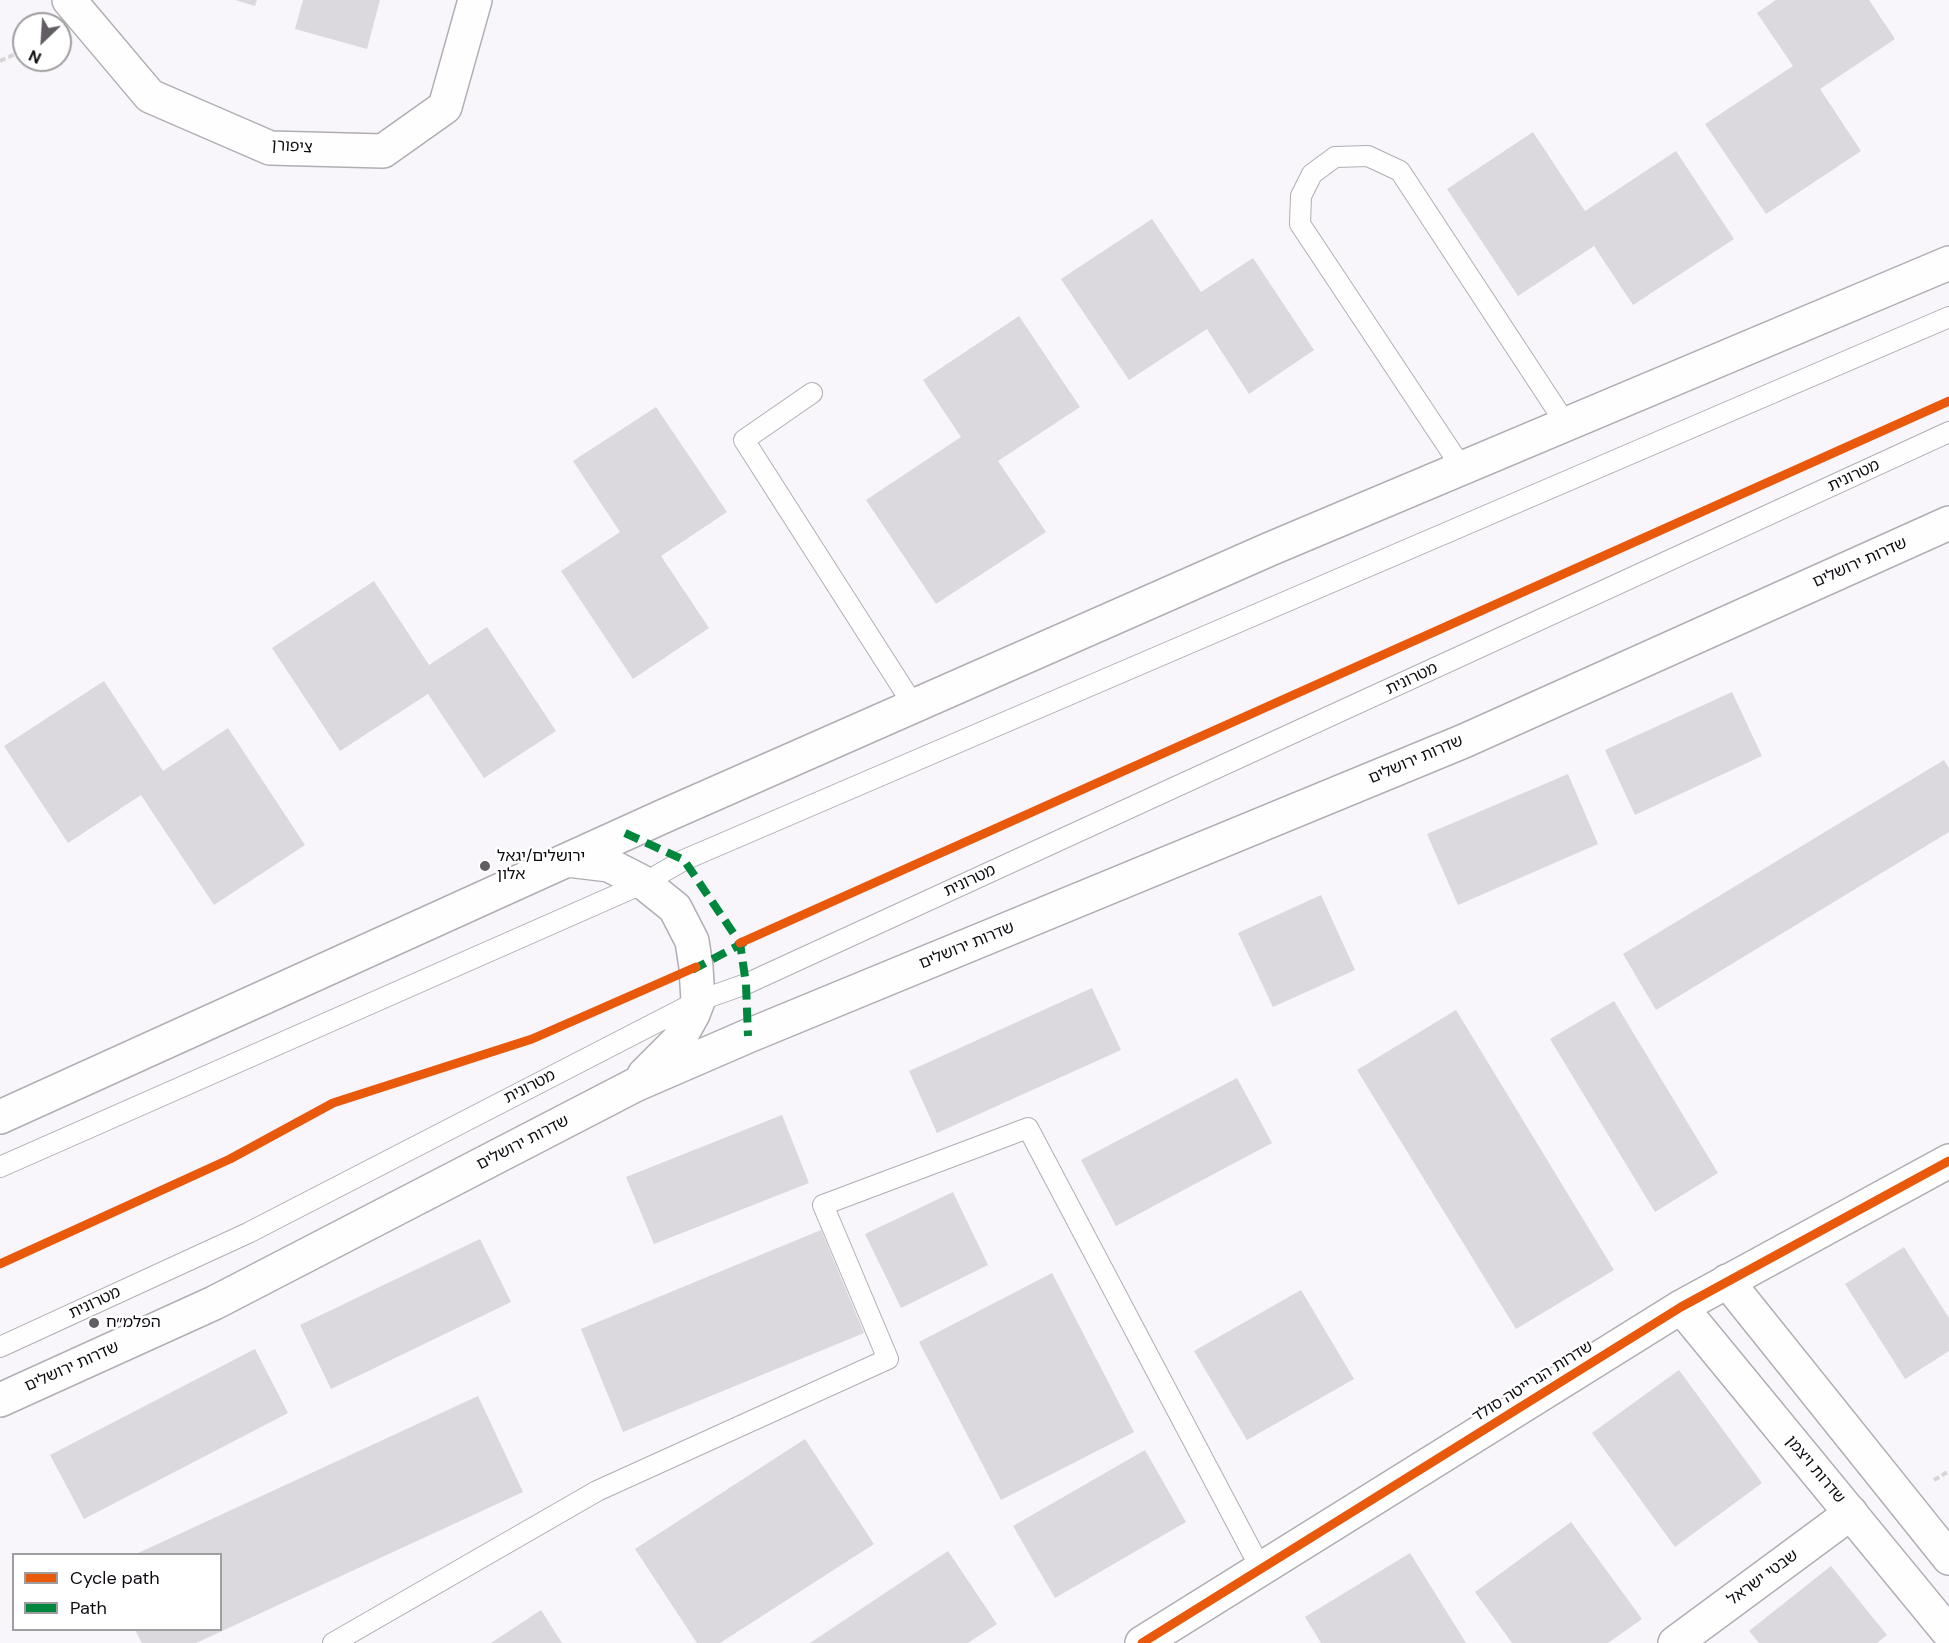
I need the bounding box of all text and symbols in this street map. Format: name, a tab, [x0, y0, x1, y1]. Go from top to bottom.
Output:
north arrow	[12, 12, 72, 72]
text: N	[25, 45, 45, 69]
street label: ציפורן	[271, 136, 313, 158]
street label: מטרונית	[1825, 456, 1883, 496]
street label: שדרות ירושלים	[1810, 534, 1910, 592]
street label: מטרונית	[1383, 659, 1441, 699]
street label: שדרות ירושלים	[1366, 731, 1466, 789]
place label: ירושלים/יגאל אלון	[497, 847, 585, 885]
marker: ירושלים/יגאל אלון	[478, 859, 492, 873]
street label: מטרונית	[941, 861, 999, 901]
street label: שדרות ירושלים	[917, 918, 1017, 974]
street label: מטרונית	[501, 1066, 559, 1108]
street label: שדרות ירושלים	[474, 1112, 572, 1174]
street label: מטרונית	[66, 1283, 124, 1323]
place label: הפלמ״ח	[106, 1313, 161, 1333]
marker: הפלמ״ח	[87, 1316, 101, 1330]
street label: שדרות הנרייטה סולד	[1469, 1337, 1597, 1427]
street label: שדרות ירושלים	[22, 1338, 122, 1396]
street label: שדרות ויצמן	[1781, 1432, 1849, 1508]
street label: שבטי ישראל	[1724, 1546, 1802, 1610]
legend	[12, 1553, 222, 1631]
text: Cycle path	[70, 1566, 160, 1590]
text: Path	[70, 1596, 107, 1620]

